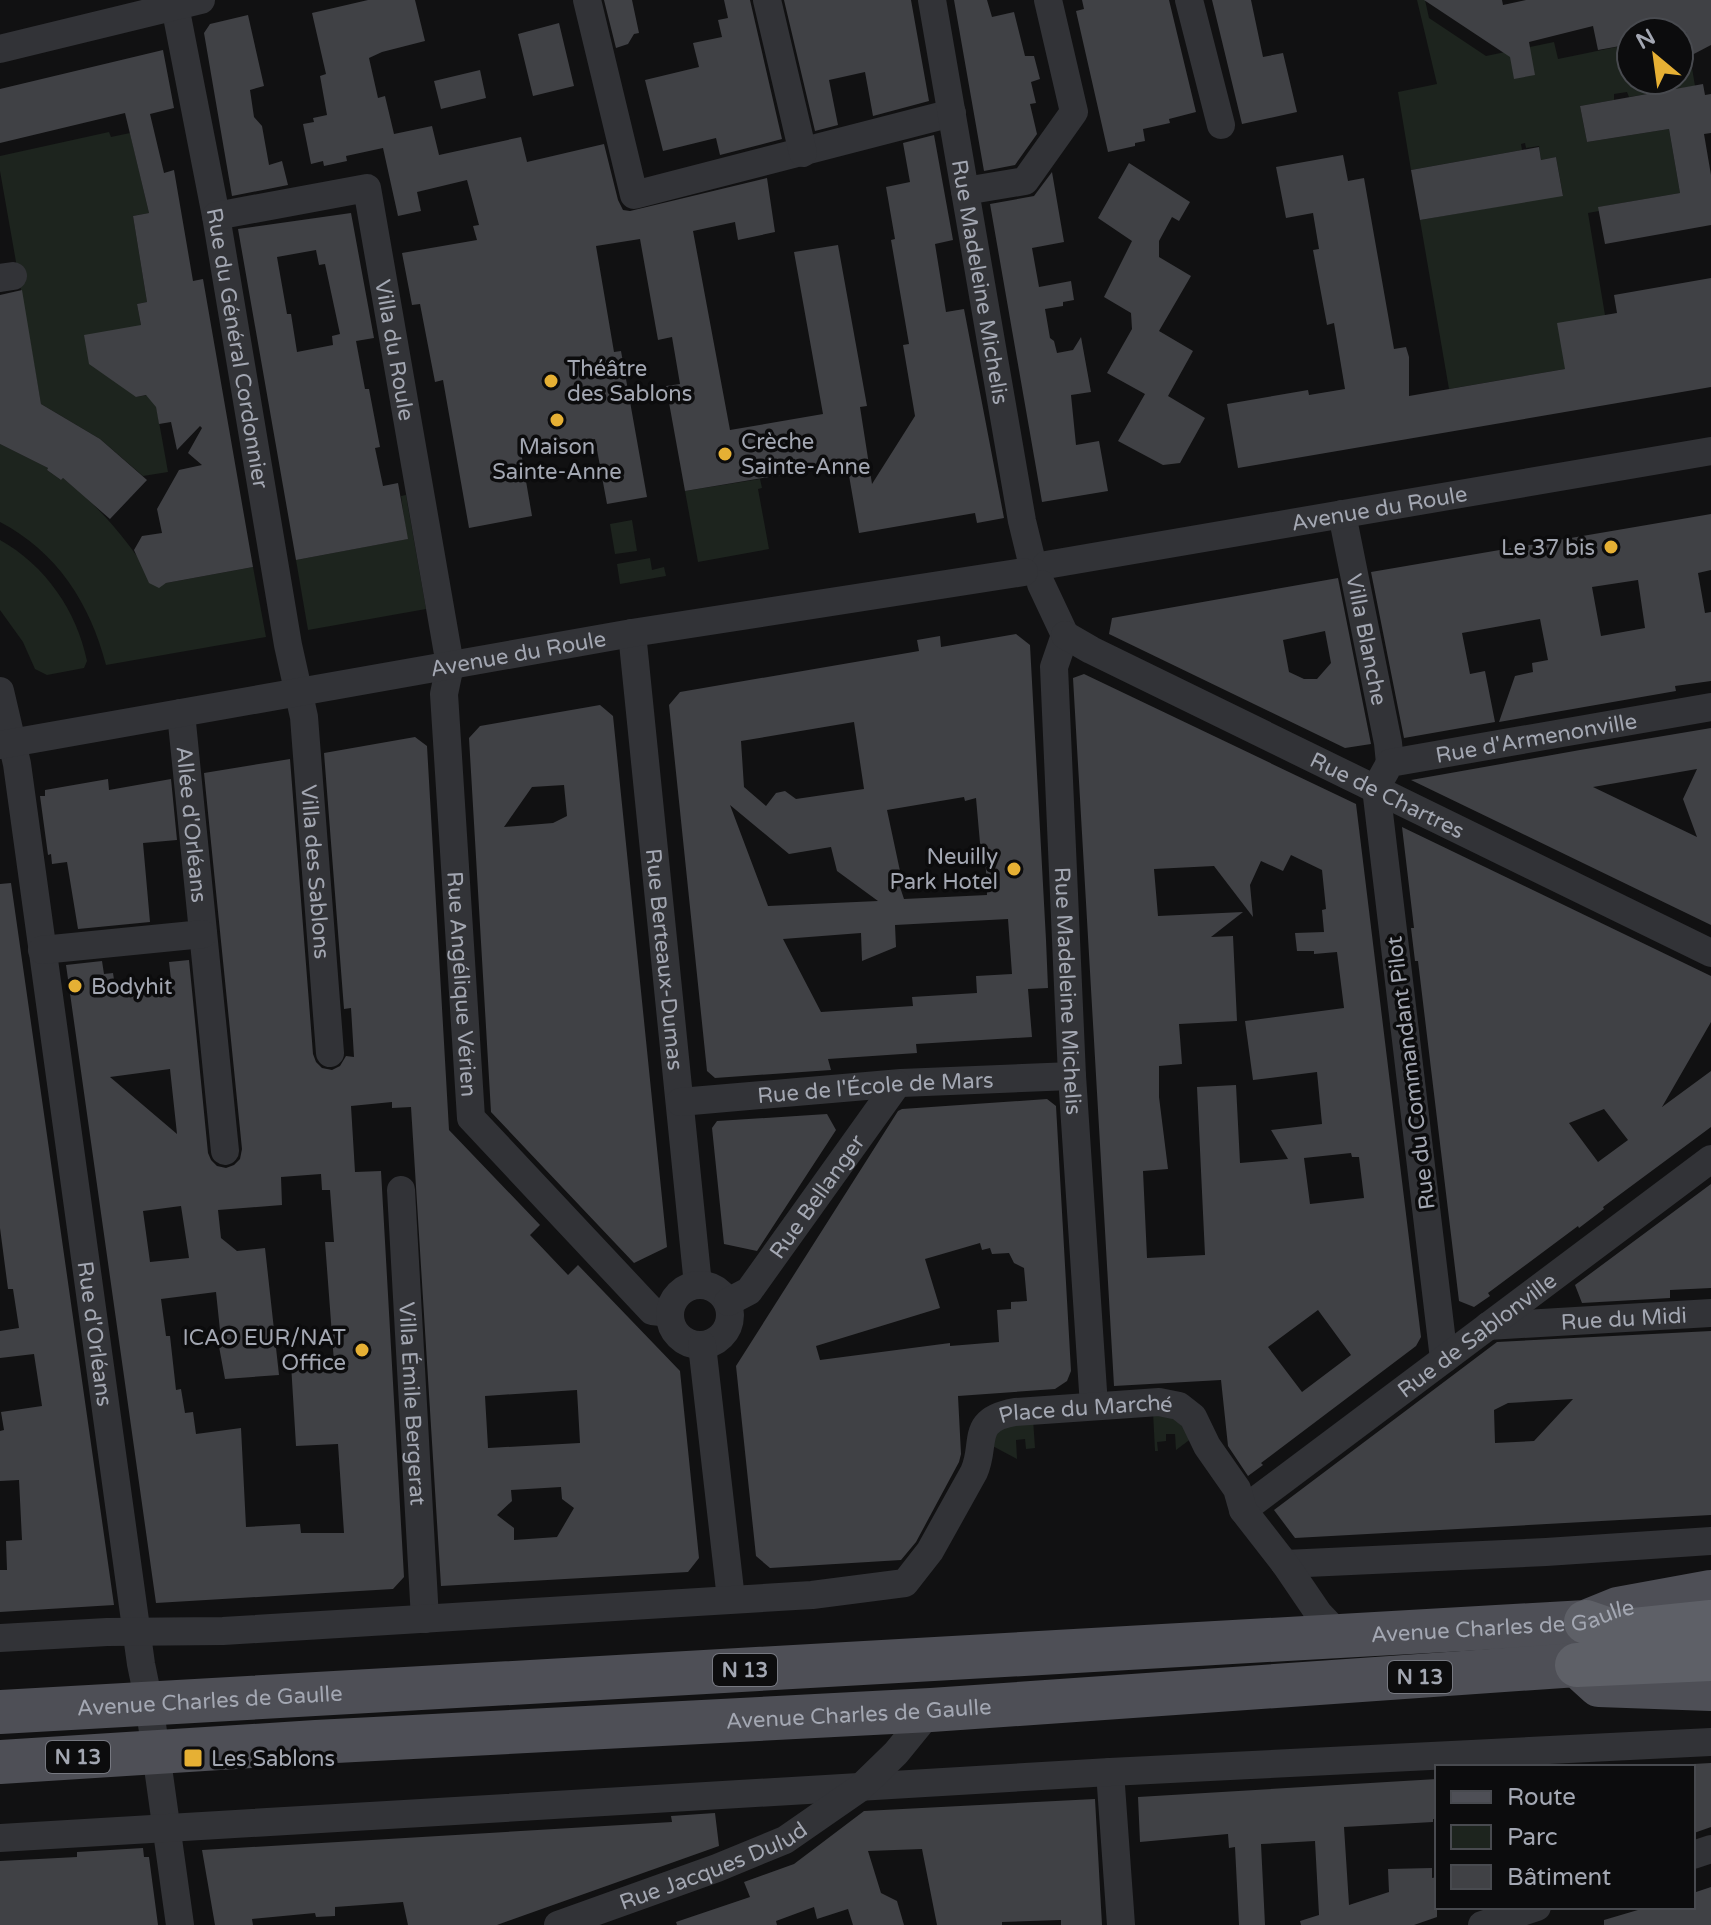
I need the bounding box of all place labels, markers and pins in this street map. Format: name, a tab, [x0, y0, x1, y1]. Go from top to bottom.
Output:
place label: Théâtre des Sablons	[567, 356, 692, 407]
marker: Théâtre des Sablons	[542, 372, 560, 390]
marker: Maison Sainte-Anne	[548, 411, 566, 429]
place label: Crèche Sainte-Anne	[741, 429, 870, 480]
place label: Maison Sainte-Anne	[492, 434, 622, 485]
marker: Crèche Sainte-Anne	[716, 445, 734, 463]
place label: Le 37 bis	[1501, 535, 1595, 561]
marker: Le 37 bis	[1602, 538, 1620, 556]
place label: Neuilly Park Hotel	[890, 844, 998, 895]
marker: Neuilly Park Hotel	[1005, 860, 1023, 878]
place label: Bodyhit	[91, 974, 173, 1000]
marker: Bodyhit	[66, 977, 84, 995]
place label: ICAO EUR/NAT Office	[183, 1325, 347, 1376]
marker: ICAO EUR/NAT Office	[353, 1341, 371, 1359]
place label: Les Sablons	[211, 1746, 335, 1772]
marker: Les Sablons	[182, 1747, 204, 1769]

